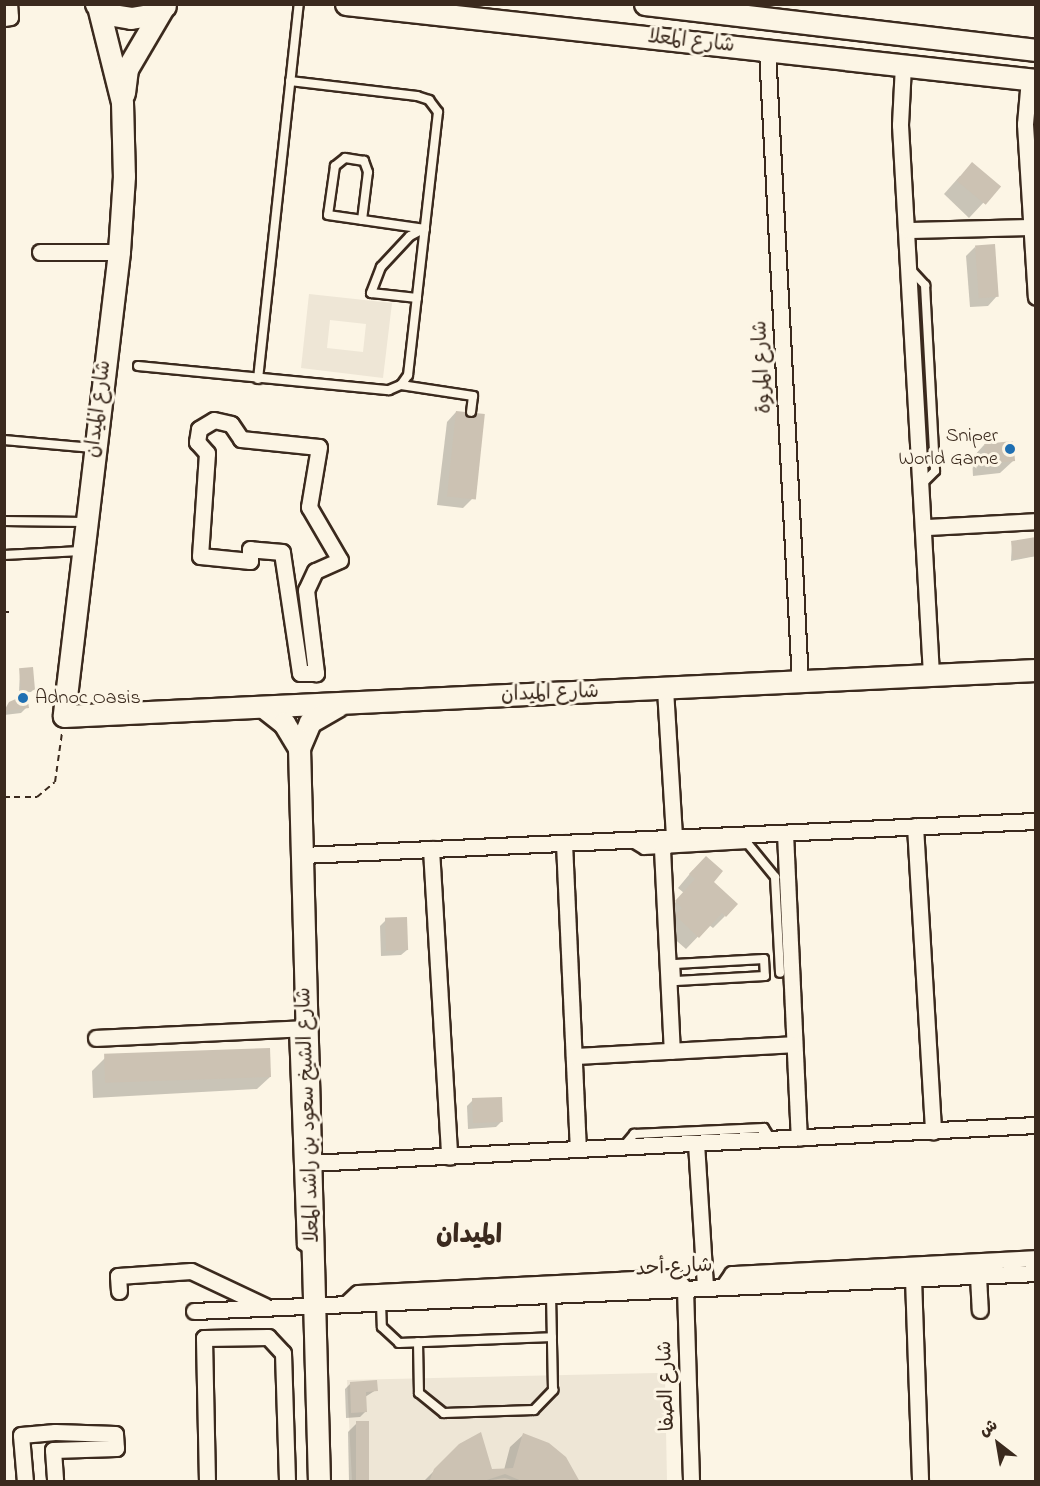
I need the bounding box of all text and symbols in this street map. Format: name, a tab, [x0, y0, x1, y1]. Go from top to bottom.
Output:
street label: شارع المعلا	[646, 26, 736, 58]
street label: شارع المروة	[749, 320, 777, 414]
street label: شارع الميدان	[81, 359, 117, 459]
place label: Sniper World Game	[898, 425, 998, 472]
marker: Sniper World Game	[1003, 442, 1017, 456]
street label: شارع الميدان	[501, 680, 599, 708]
place label: Adnoc Oasis	[35, 686, 141, 710]
marker: Adnoc Oasis	[16, 691, 30, 705]
street label: شارع الشيخ سعود بن راشد المعلا	[293, 987, 325, 1243]
district label: الميدان	[436, 1221, 502, 1253]
street label: شارع أحد	[635, 1254, 713, 1282]
street label: شارع الصفا	[653, 1340, 681, 1432]
north arrow	[968, 1414, 1028, 1474]
text: ش	[975, 1414, 1002, 1443]

